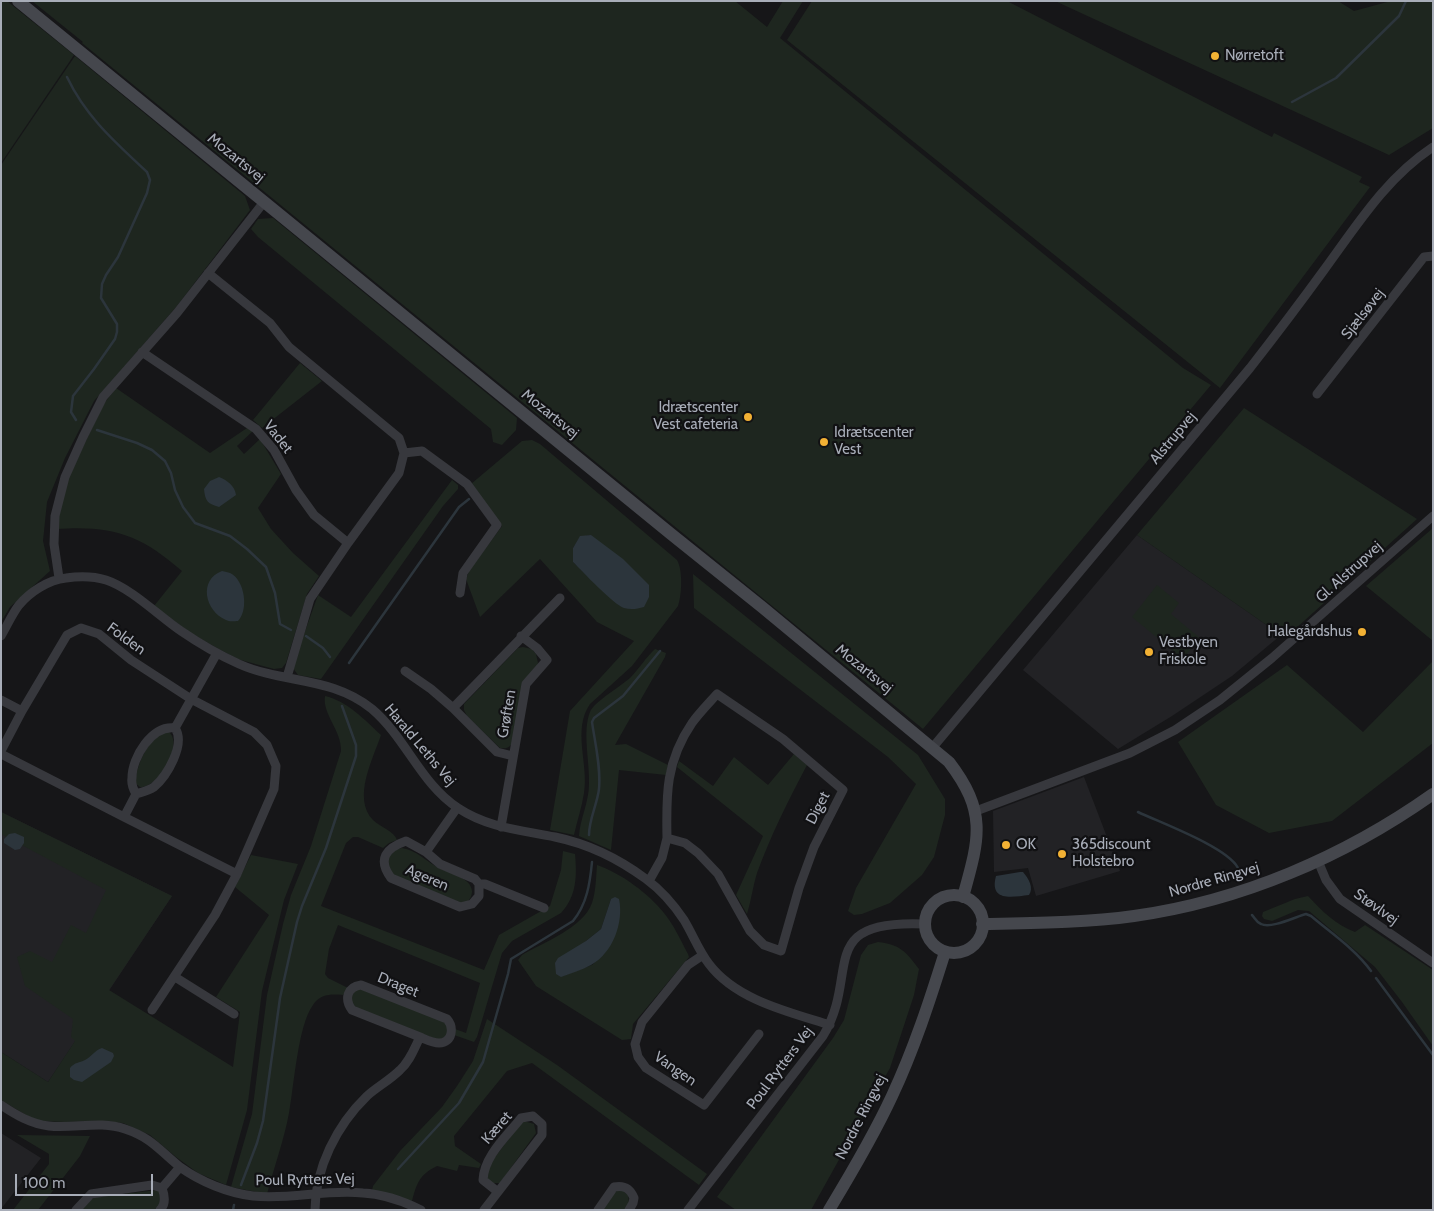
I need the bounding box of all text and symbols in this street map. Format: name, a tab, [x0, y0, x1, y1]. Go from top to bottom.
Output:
place label: Nørretoft	[1225, 47, 1284, 65]
marker: Nørretoft	[1209, 50, 1221, 62]
street label: Mozartsvej	[204, 129, 268, 187]
street label: Sjælsøvej	[1338, 285, 1388, 343]
street label: Mozartsvej	[518, 385, 582, 443]
place label: Idrætscenter Vest cafeteria	[653, 399, 738, 434]
street label: Alstrupvej	[1146, 408, 1200, 468]
marker: Idrætscenter Vest cafeteria	[742, 411, 754, 423]
street label: Vadet	[260, 417, 296, 457]
place label: Idrætscenter Vest	[834, 424, 914, 459]
marker: Idrætscenter Vest	[818, 436, 830, 448]
street label: Gl. Alstrupvej	[1312, 538, 1386, 606]
street label: Folden	[103, 619, 149, 659]
place label: Halegårdshus	[1267, 623, 1352, 641]
marker: Halegårdshus	[1356, 626, 1368, 638]
place label: Vestbyen Friskole	[1159, 634, 1218, 669]
street label: Mozartsvej	[832, 640, 896, 698]
marker: Vestbyen Friskole	[1143, 646, 1155, 658]
street label: Grøften	[494, 688, 520, 740]
street label: Harald Leths Vej	[380, 700, 460, 790]
street label: Diget	[802, 789, 834, 827]
place label: OK	[1016, 836, 1036, 854]
place label: 365discount Holstebro	[1072, 836, 1151, 871]
marker: OK	[1000, 839, 1012, 851]
marker: 365discount Holstebro	[1056, 848, 1068, 860]
street label: Nordre Ringvej	[1167, 859, 1261, 901]
street label: Ageren	[403, 861, 451, 895]
street label: Støvlvej	[1350, 885, 1402, 929]
street label: Draget	[375, 969, 421, 1001]
street label: Poul Rytters Vej	[743, 1023, 817, 1113]
street label: Vangen	[650, 1048, 700, 1090]
street label: Nordre Ringvej	[832, 1071, 890, 1163]
street label: Kæret	[478, 1108, 516, 1148]
scale bar	[18, 1164, 155, 1196]
street label: Poul Rytters Vej	[255, 1170, 355, 1190]
text: 100 m	[23, 1174, 65, 1192]

